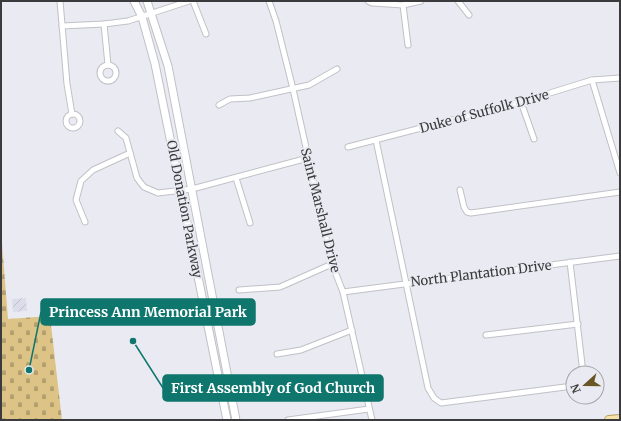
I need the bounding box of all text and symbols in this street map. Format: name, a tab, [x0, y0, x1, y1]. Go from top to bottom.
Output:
street label: Duke of Suffolk Drive	[418, 86, 551, 137]
street label: Old Donation Parkway	[163, 139, 206, 280]
street label: Saint Marshall Drive	[297, 146, 344, 274]
street label: North Plantation Drive	[410, 256, 553, 291]
callout: Princess Ann Memorial Park	[41, 299, 255, 325]
text: Princess Ann Memorial Park	[49, 303, 248, 321]
north arrow	[565, 365, 605, 405]
callout: First Assembly of God Church	[163, 375, 383, 401]
text: First Assembly of God Church	[171, 379, 376, 397]
text: N	[567, 382, 584, 395]

